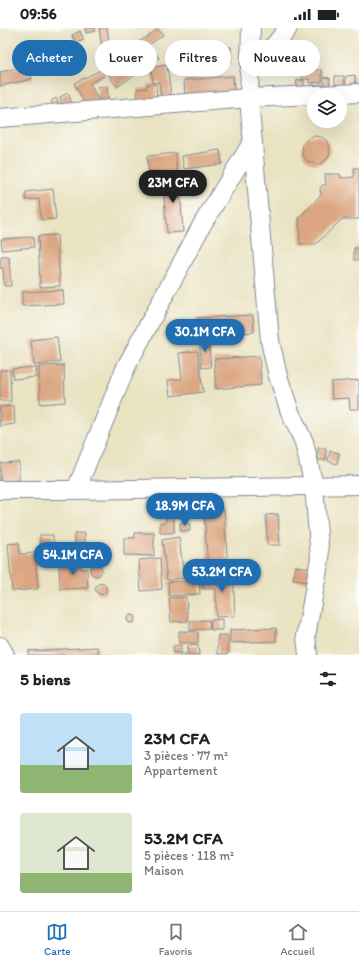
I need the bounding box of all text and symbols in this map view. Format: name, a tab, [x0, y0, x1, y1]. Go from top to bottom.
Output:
text: 09:56	[20, 5, 57, 23]
chip: Acheter	[12, 40, 87, 76]
chip: Louer	[95, 40, 157, 76]
chip: Filtres	[165, 40, 231, 76]
chip: Nouveau	[239, 40, 320, 76]
map controls	[307, 88, 347, 128]
button: layers	[307, 88, 347, 128]
pin: 23M CFA	[136, 170, 210, 204]
text: 23M CFA	[148, 175, 198, 190]
pin: 30.1M CFA	[159, 319, 251, 353]
text: 30.1M CFA	[175, 324, 235, 339]
pin: 18.9M CFA	[139, 493, 231, 527]
text: 18.9M CFA	[155, 498, 215, 513]
pin: 54.1M CFA	[27, 542, 119, 576]
text: 54.1M CFA	[43, 547, 103, 562]
pin: 53.2M CFA	[176, 559, 268, 593]
text: 53.2M CFA	[192, 564, 252, 579]
icon: filters	[317, 668, 339, 690]
text: 5 biens	[20, 669, 71, 689]
text: 23M CFA	[144, 728, 210, 748]
icon: home	[52, 729, 100, 777]
text: 3 pièces · 77 m²	[144, 748, 228, 763]
text: Appartement	[144, 763, 218, 778]
text: 53.2M CFA	[144, 828, 223, 848]
icon: home	[52, 829, 100, 877]
text: 5 pièces · 118 m²	[144, 848, 234, 863]
text: Maison	[144, 863, 184, 878]
tab: Carte	[44, 921, 71, 958]
tab: Favoris	[159, 921, 192, 958]
tab: Accueil	[280, 921, 315, 958]

